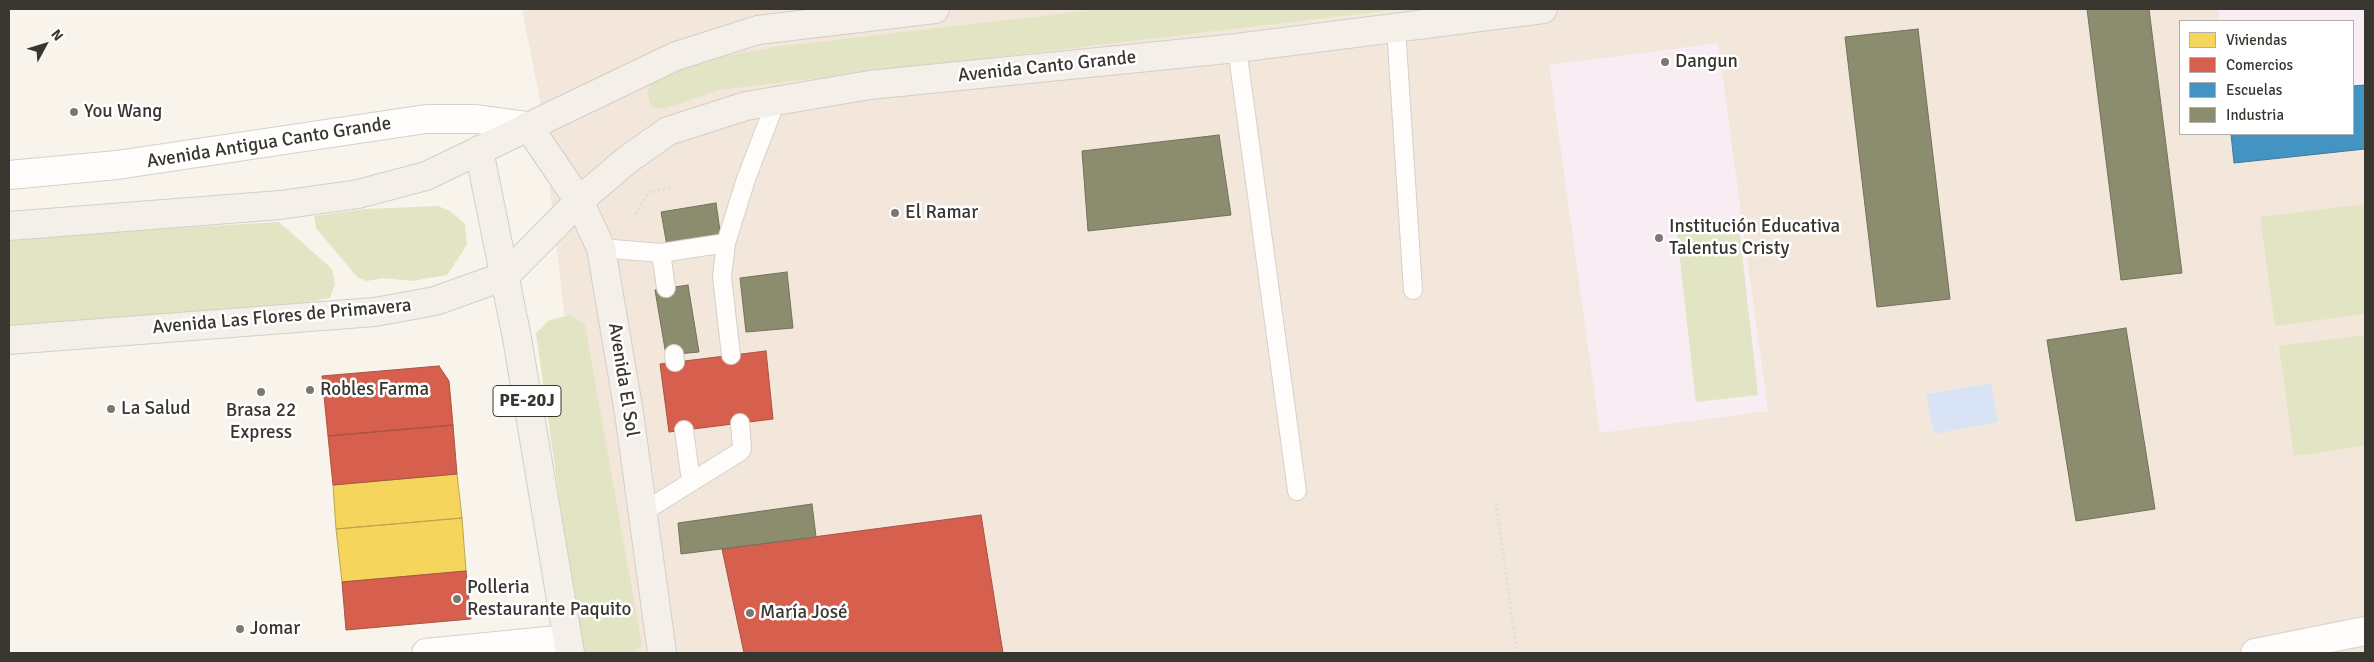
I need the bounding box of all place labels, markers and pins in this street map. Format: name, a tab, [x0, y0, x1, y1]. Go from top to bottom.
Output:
place label: Dangun	[1675, 51, 1738, 73]
marker: Dangun	[1659, 56, 1671, 68]
place label: You Wang	[84, 101, 162, 123]
marker: You Wang	[68, 106, 80, 118]
place label: El Ramar	[905, 202, 978, 224]
marker: El Ramar	[889, 207, 901, 219]
place label: Institución Educativa Talentus Cristy	[1669, 216, 1840, 260]
marker: Institución Educativa Talentus Cristy	[1653, 232, 1665, 244]
place label: Robles Farma	[320, 379, 429, 401]
marker: Robles Farma	[304, 384, 316, 396]
marker: Brasa 22 Express	[255, 386, 267, 398]
place label: La Salud	[121, 398, 191, 420]
place label: Brasa 22 Express	[226, 400, 296, 444]
marker: La Salud	[105, 403, 117, 415]
place label: Polleria Restaurante Paquito	[467, 577, 631, 621]
marker: Polleria Restaurante Paquito	[451, 593, 463, 605]
place label: María José	[760, 602, 847, 624]
marker: María José	[744, 607, 756, 619]
place label: Jomar	[250, 618, 300, 640]
marker: Jomar	[234, 623, 246, 635]

